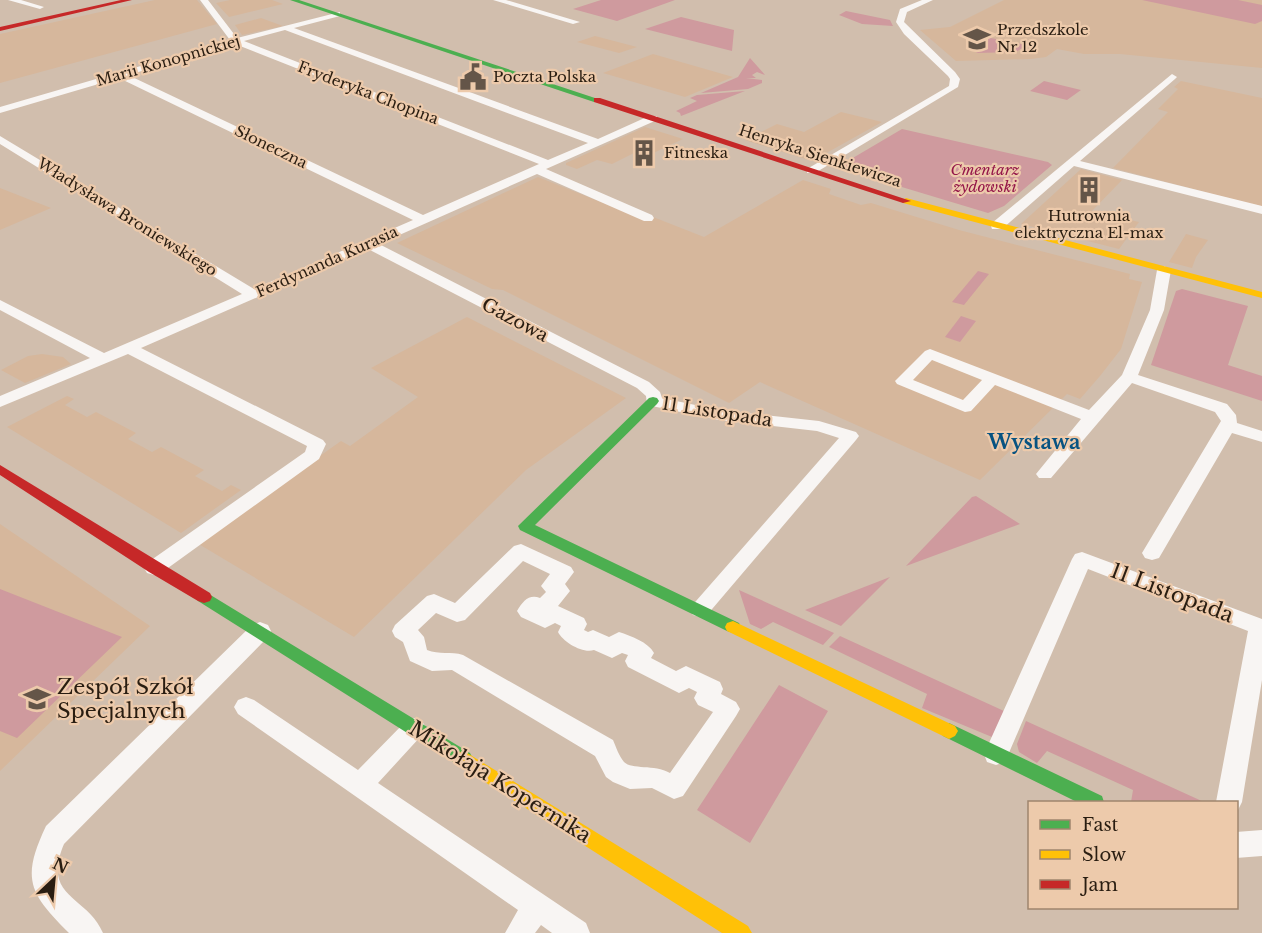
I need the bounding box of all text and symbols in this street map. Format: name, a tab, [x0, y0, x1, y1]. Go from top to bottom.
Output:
place label: Przedszkole Nr 12	[997, 20, 1089, 56]
school or university icon: Przedszkole Nr 12	[962, 24, 992, 54]
street label: Marii Konopnickiej	[94, 31, 242, 90]
street label: Fryderyka Chopina	[295, 57, 442, 128]
public building icon: Poczta Polska	[458, 62, 488, 92]
place label: Poczta Polska	[493, 67, 597, 86]
street label: Henryka Sienkiewicza	[736, 120, 904, 191]
street label: Słoneczna	[232, 121, 311, 173]
building icon: Fitneska	[629, 138, 659, 168]
place label: Fitneska	[664, 143, 729, 162]
street label: Władysława Broniewskiego	[33, 153, 221, 280]
park label: Cmentarz żydowski	[951, 160, 1020, 196]
building icon: Hutrownia elektryczna El-max	[1074, 175, 1104, 205]
place label: Hutrownia elektryczna El-max	[1015, 206, 1163, 242]
street label: Ferdynanda Kurasia	[253, 221, 401, 301]
street label: Gazowa	[478, 293, 552, 347]
street label: 11 Listopada	[660, 392, 774, 432]
district label: Wystawa	[986, 430, 1081, 454]
street label: 11 Listopada	[1107, 558, 1238, 629]
place label: Zespół Szkół Specjalnych	[57, 674, 194, 724]
school or university icon: Zespół Szkół Specjalnych	[22, 684, 52, 714]
street label: Mikołaja Kopernika	[404, 715, 596, 849]
legend	[1028, 801, 1238, 909]
text: Fast	[1082, 814, 1119, 836]
text: Slow	[1082, 844, 1127, 866]
north arrow	[24, 849, 84, 909]
text: N	[49, 853, 72, 878]
text: Jam	[1080, 874, 1118, 896]

